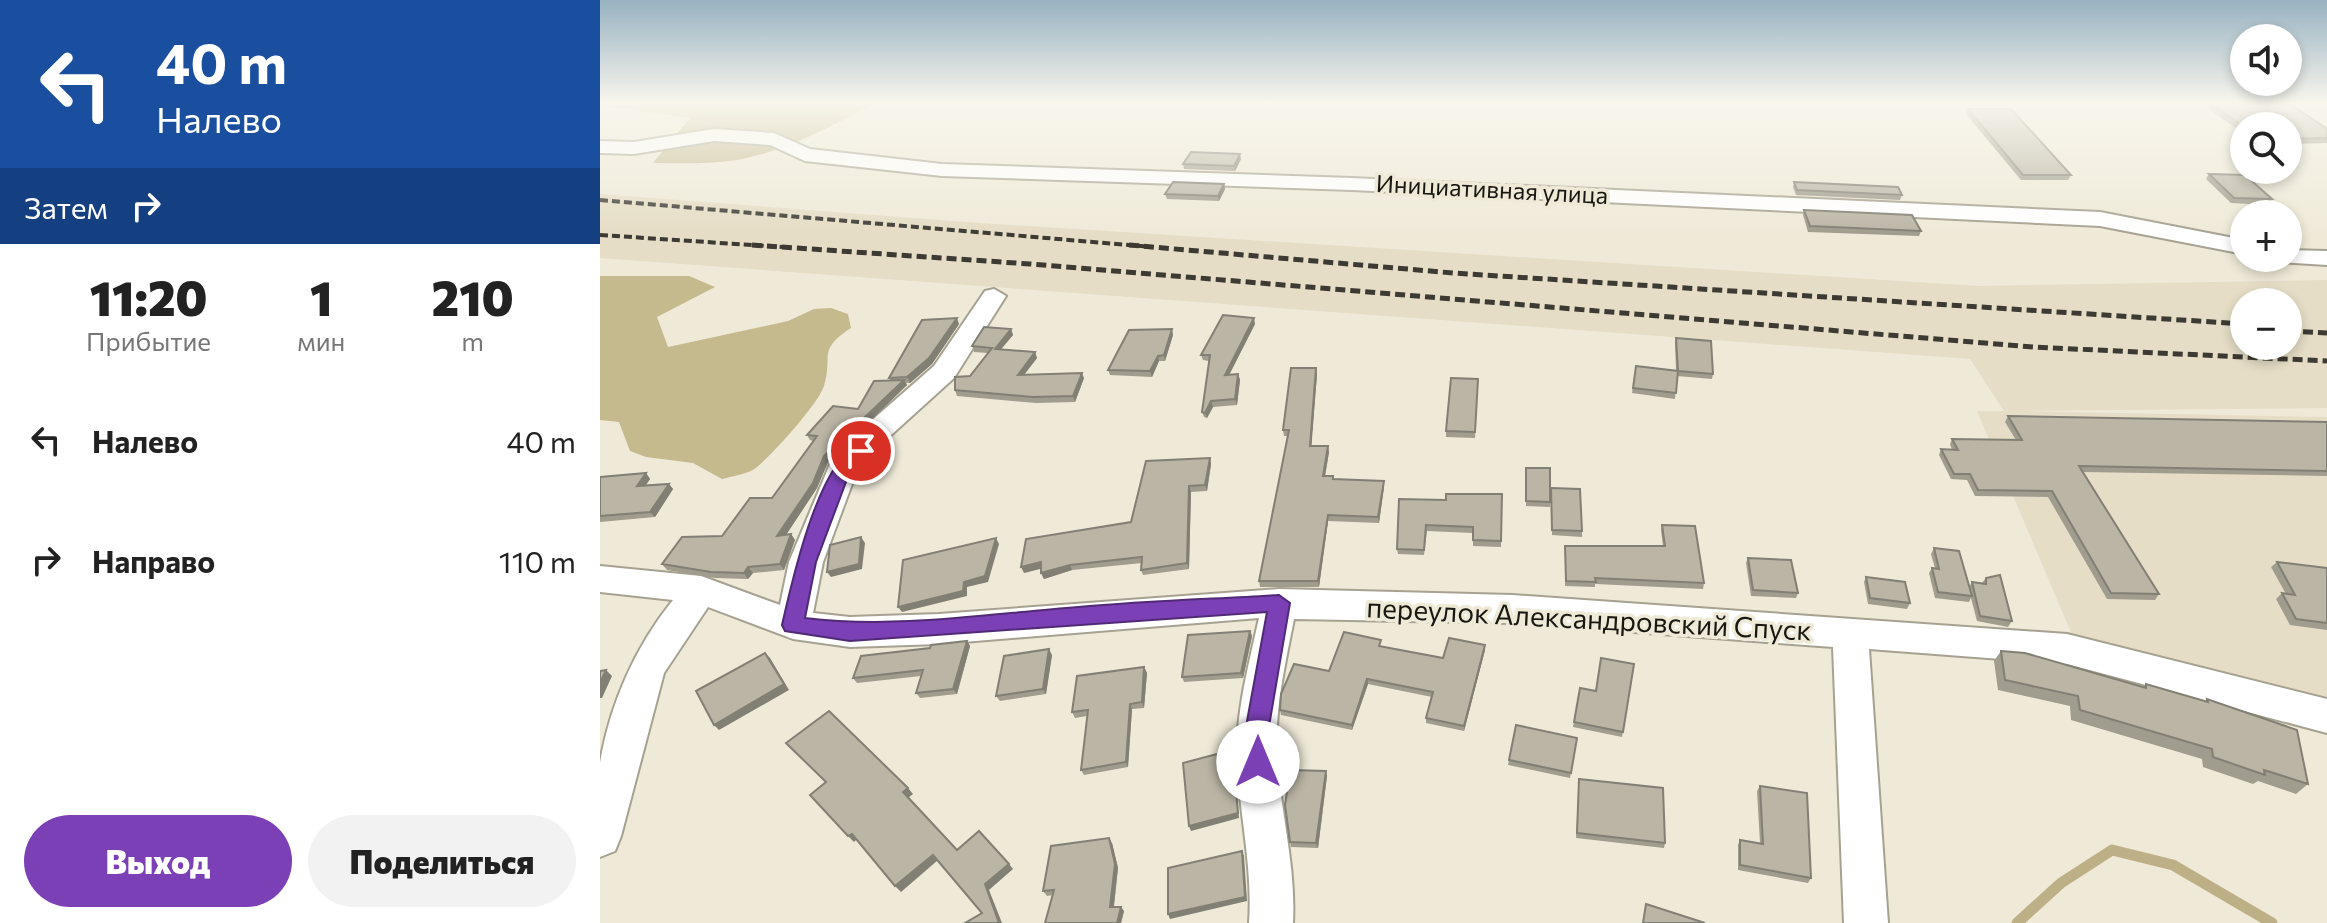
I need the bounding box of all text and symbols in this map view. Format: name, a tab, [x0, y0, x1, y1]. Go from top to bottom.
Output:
map controls	[2230, 24, 2302, 360]
button: sound	[2230, 24, 2302, 96]
text: 40 m	[156, 27, 287, 96]
icon: left	[24, 32, 128, 136]
text: Налево	[156, 96, 282, 140]
button: search	[2230, 112, 2302, 184]
street label: Инициативная улица	[1375, 168, 1609, 209]
icon: right	[124, 184, 168, 228]
text: Затем	[24, 188, 108, 225]
button: +	[2230, 200, 2302, 272]
text: 11:20	[90, 267, 207, 326]
text: 1	[310, 267, 332, 326]
text: 210	[432, 267, 514, 326]
button: −	[2230, 288, 2302, 360]
text: Прибытие	[86, 325, 211, 356]
text: мин	[297, 325, 345, 356]
text: m	[461, 325, 484, 356]
pin	[827, 417, 895, 485]
icon: left	[24, 418, 68, 462]
text: Налево	[92, 422, 198, 459]
text: 40 m	[507, 422, 576, 459]
icon: arrive	[839, 429, 883, 473]
icon: right	[24, 538, 68, 582]
text: Направо	[92, 542, 215, 579]
text: 110 m	[499, 542, 576, 579]
street label: переулок Александровский Спуск	[1366, 589, 1813, 647]
position arrow	[1216, 720, 1300, 804]
button: Выход	[24, 815, 292, 907]
button: Поделиться	[308, 815, 576, 907]

